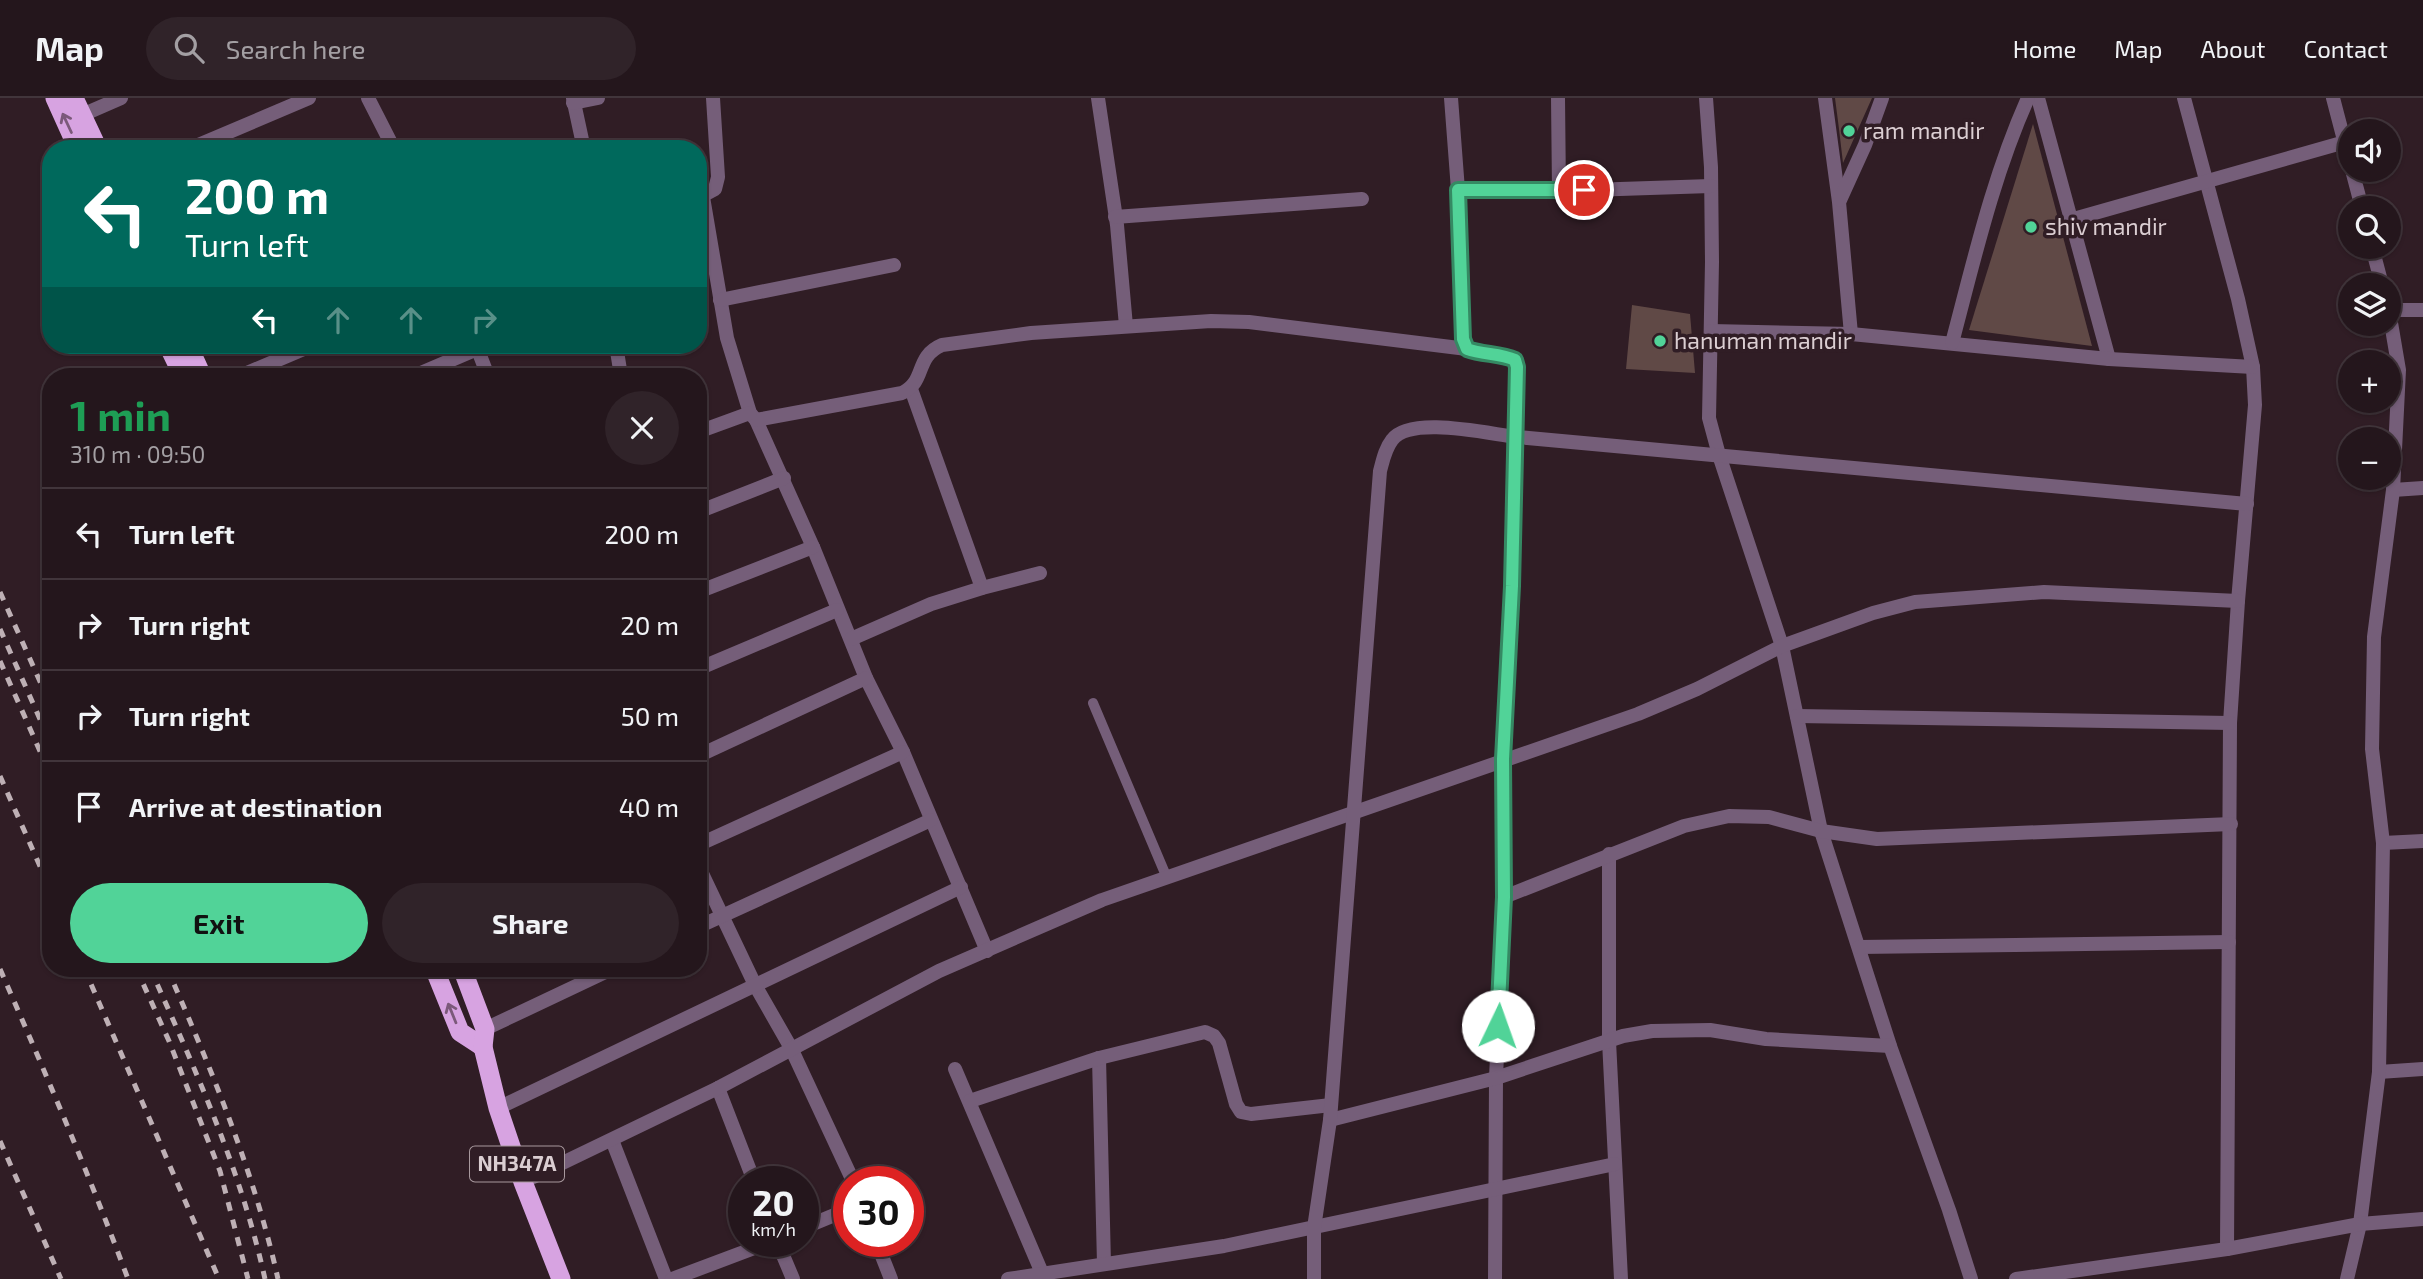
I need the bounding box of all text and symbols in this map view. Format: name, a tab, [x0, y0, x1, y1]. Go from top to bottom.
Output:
search box	[146, 17, 636, 80]
text: Map	[35, 28, 104, 68]
icon: search	[170, 29, 208, 67]
text: Search here	[226, 33, 365, 64]
text: Home	[2013, 34, 2076, 63]
text: Map	[2114, 34, 2162, 63]
text: About	[2200, 34, 2266, 63]
text: Contact	[2304, 34, 2388, 63]
one-way arrow	[59, 113, 73, 134]
place label: ram mandir	[1863, 116, 1984, 144]
map controls	[2338, 119, 2401, 490]
button: sound	[2338, 119, 2401, 182]
marker: ram mandir	[1841, 123, 1857, 139]
pin	[1554, 160, 1614, 220]
text: 200 m	[185, 165, 329, 224]
icon: left	[70, 168, 161, 259]
icon: arrive	[1565, 171, 1603, 209]
button: search	[2338, 196, 2401, 259]
place label: shiv mandir	[2045, 212, 2167, 240]
marker: shiv mandir	[2023, 219, 2039, 235]
text: Turn left	[185, 225, 309, 263]
button: layers	[2338, 273, 2401, 336]
icon: left	[246, 301, 284, 339]
icon: ahead	[319, 301, 357, 339]
icon: ahead	[392, 301, 430, 339]
icon: right	[465, 301, 503, 339]
place label: hanuman mandir	[1674, 326, 1852, 354]
marker: hanuman mandir	[1652, 333, 1668, 349]
button: +	[2338, 350, 2401, 413]
text: 1 min	[70, 389, 171, 439]
button: close	[605, 391, 679, 465]
button: −	[2338, 427, 2401, 490]
text: 310 m · 09:50	[70, 440, 205, 468]
icon: left	[70, 515, 108, 553]
text: Turn left	[129, 518, 235, 549]
text: 200 m	[604, 518, 679, 549]
icon: right	[70, 606, 108, 644]
text: Turn right	[129, 609, 250, 640]
text: 20 m	[620, 609, 679, 640]
icon: right	[70, 697, 108, 735]
text: Turn right	[129, 700, 250, 731]
text: 50 m	[621, 700, 679, 731]
icon: arrive	[70, 788, 108, 826]
text: Arrive at destination	[129, 791, 382, 822]
text: 40 m	[619, 791, 679, 822]
button: Exit	[70, 883, 368, 963]
button: Share	[382, 883, 679, 963]
position arrow	[1461, 989, 1535, 1063]
one-way arrow	[445, 1002, 458, 1024]
road number: NH347A	[470, 1146, 564, 1182]
speed limit sign: 30	[833, 1166, 924, 1257]
text: 20	[752, 1181, 795, 1223]
text: km/h	[751, 1218, 796, 1240]

